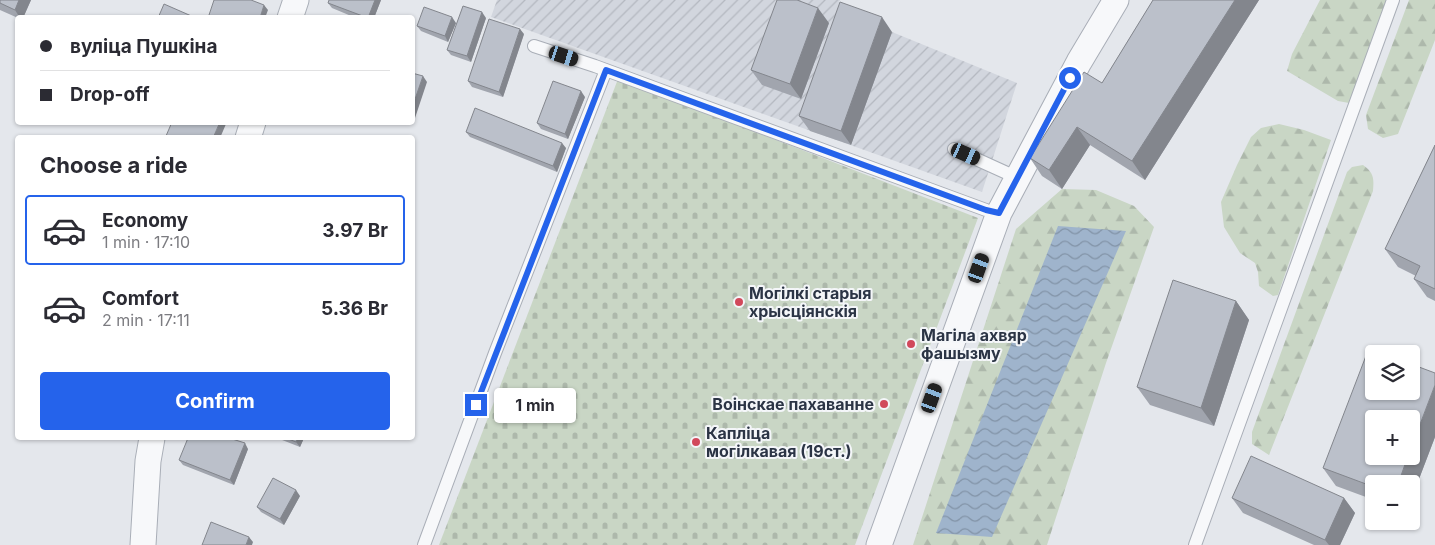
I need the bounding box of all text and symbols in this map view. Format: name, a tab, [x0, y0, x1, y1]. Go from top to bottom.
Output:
text: вуліца Пушкіна	[70, 35, 217, 58]
car	[547, 44, 580, 68]
route start	[1059, 67, 1081, 89]
text: Drop-off	[70, 83, 150, 106]
car	[949, 141, 982, 167]
text: Choose a ride	[40, 152, 188, 178]
icon: car	[42, 208, 87, 253]
text: Economy	[102, 209, 188, 232]
text: 3.97 Br	[322, 219, 388, 242]
text: 1 min · 17:10	[102, 232, 190, 252]
car	[966, 251, 991, 285]
place label: Могілкі старыя хрысціянскія	[749, 283, 871, 321]
icon: car	[42, 286, 87, 331]
text: Comfort	[102, 287, 179, 310]
marker: Могілкі старыя хрысціянскія	[733, 296, 745, 308]
text: 5.36 Br	[321, 297, 388, 320]
text: 2 min · 17:11	[102, 310, 190, 330]
place label: Магіла ахвяр фашызму	[921, 325, 1027, 363]
marker: Магіла ахвяр фашызму	[905, 338, 917, 350]
map controls	[1365, 345, 1420, 530]
button: layers	[1365, 345, 1420, 400]
button: Confirm	[40, 372, 390, 430]
car	[919, 381, 944, 415]
callout: 1 min	[494, 388, 576, 422]
route end	[465, 394, 487, 416]
place label: Воінскае пахаванне	[712, 394, 874, 414]
text: 1 min	[515, 395, 555, 415]
marker: Воінскае пахаванне	[878, 398, 890, 410]
button: +	[1365, 410, 1420, 465]
place label: Капліца могілкавая (19ст.)	[706, 423, 852, 461]
marker: Капліца могілкавая (19ст.)	[690, 436, 702, 448]
button: −	[1365, 475, 1420, 530]

